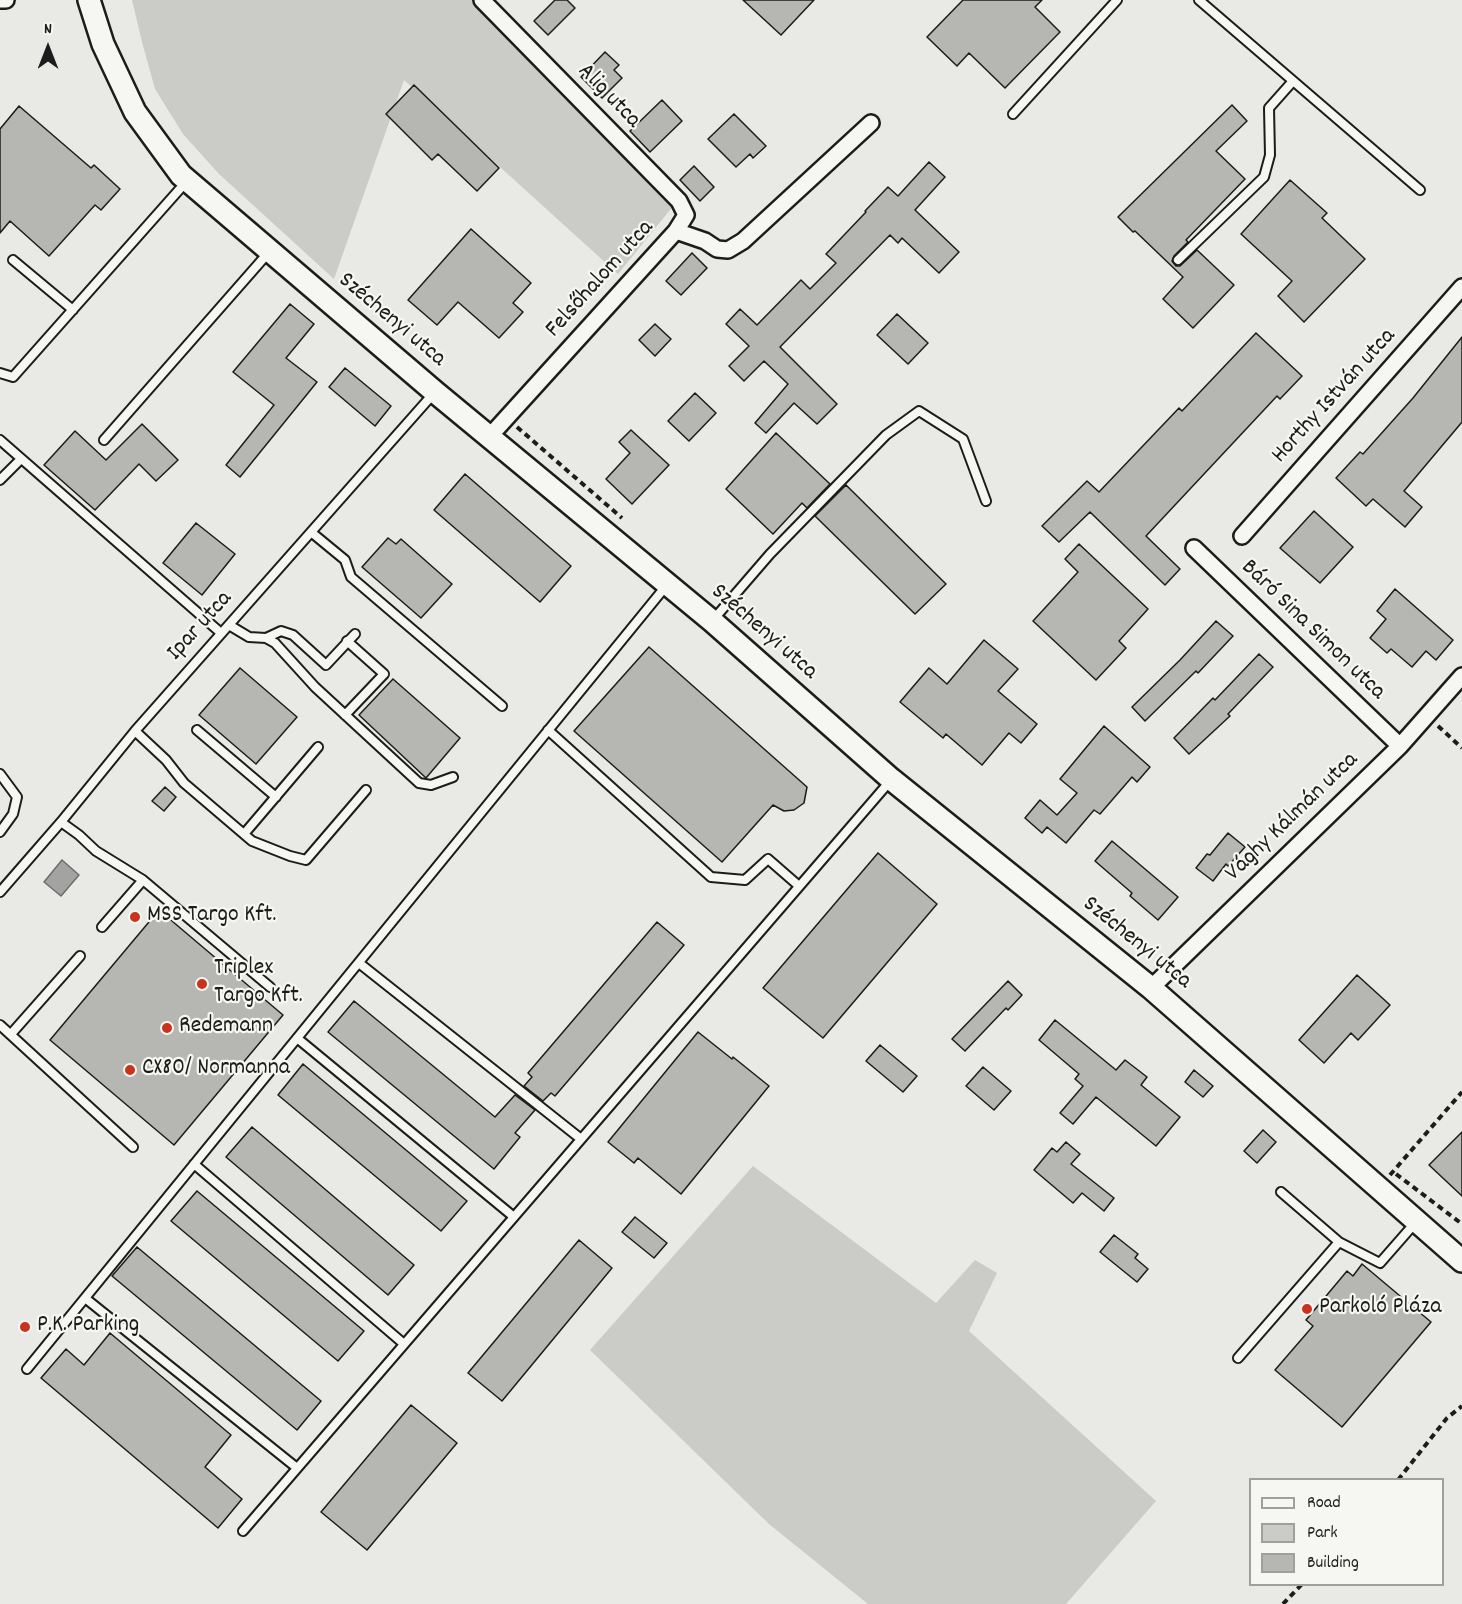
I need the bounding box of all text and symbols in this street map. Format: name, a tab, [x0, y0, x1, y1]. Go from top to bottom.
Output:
north arrow	[18, 18, 78, 78]
text: N	[44, 18, 52, 41]
street label: Alig utca	[570, 58, 646, 136]
street label: Felsőhalom utca	[541, 215, 661, 345]
street label: Széchenyi utca	[331, 268, 451, 374]
street label: Horthy István utca	[1267, 323, 1403, 471]
street label: Báró Sina Simon utca	[1234, 555, 1390, 707]
street label: Széchenyi utca	[704, 579, 822, 687]
street label: Ipar utca	[162, 586, 240, 668]
street label: Vághy Kálmán utca	[1220, 747, 1366, 889]
street label: Széchenyi utca	[1076, 891, 1196, 997]
place label: MSS Targo Kft.	[147, 903, 277, 931]
marker: MSS Targo Kft.	[128, 910, 142, 924]
place label: Triplex Targo Kft.	[214, 956, 303, 1012]
marker: Triplex Targo Kft.	[195, 977, 209, 991]
place label: Redemann	[179, 1014, 273, 1042]
marker: Redemann	[160, 1021, 174, 1035]
place label: CX80/ Normanna	[142, 1056, 290, 1084]
marker: CX80/ Normanna	[123, 1063, 137, 1077]
place label: Parkoló Pláza	[1319, 1295, 1441, 1323]
marker: Parkoló Pláza	[1300, 1302, 1314, 1316]
place label: P.K. Parking	[37, 1313, 139, 1341]
marker: P.K. Parking	[18, 1320, 32, 1334]
legend	[1249, 1478, 1444, 1586]
text: Road	[1307, 1491, 1341, 1516]
text: Park	[1307, 1521, 1338, 1546]
text: Building	[1307, 1551, 1359, 1576]

